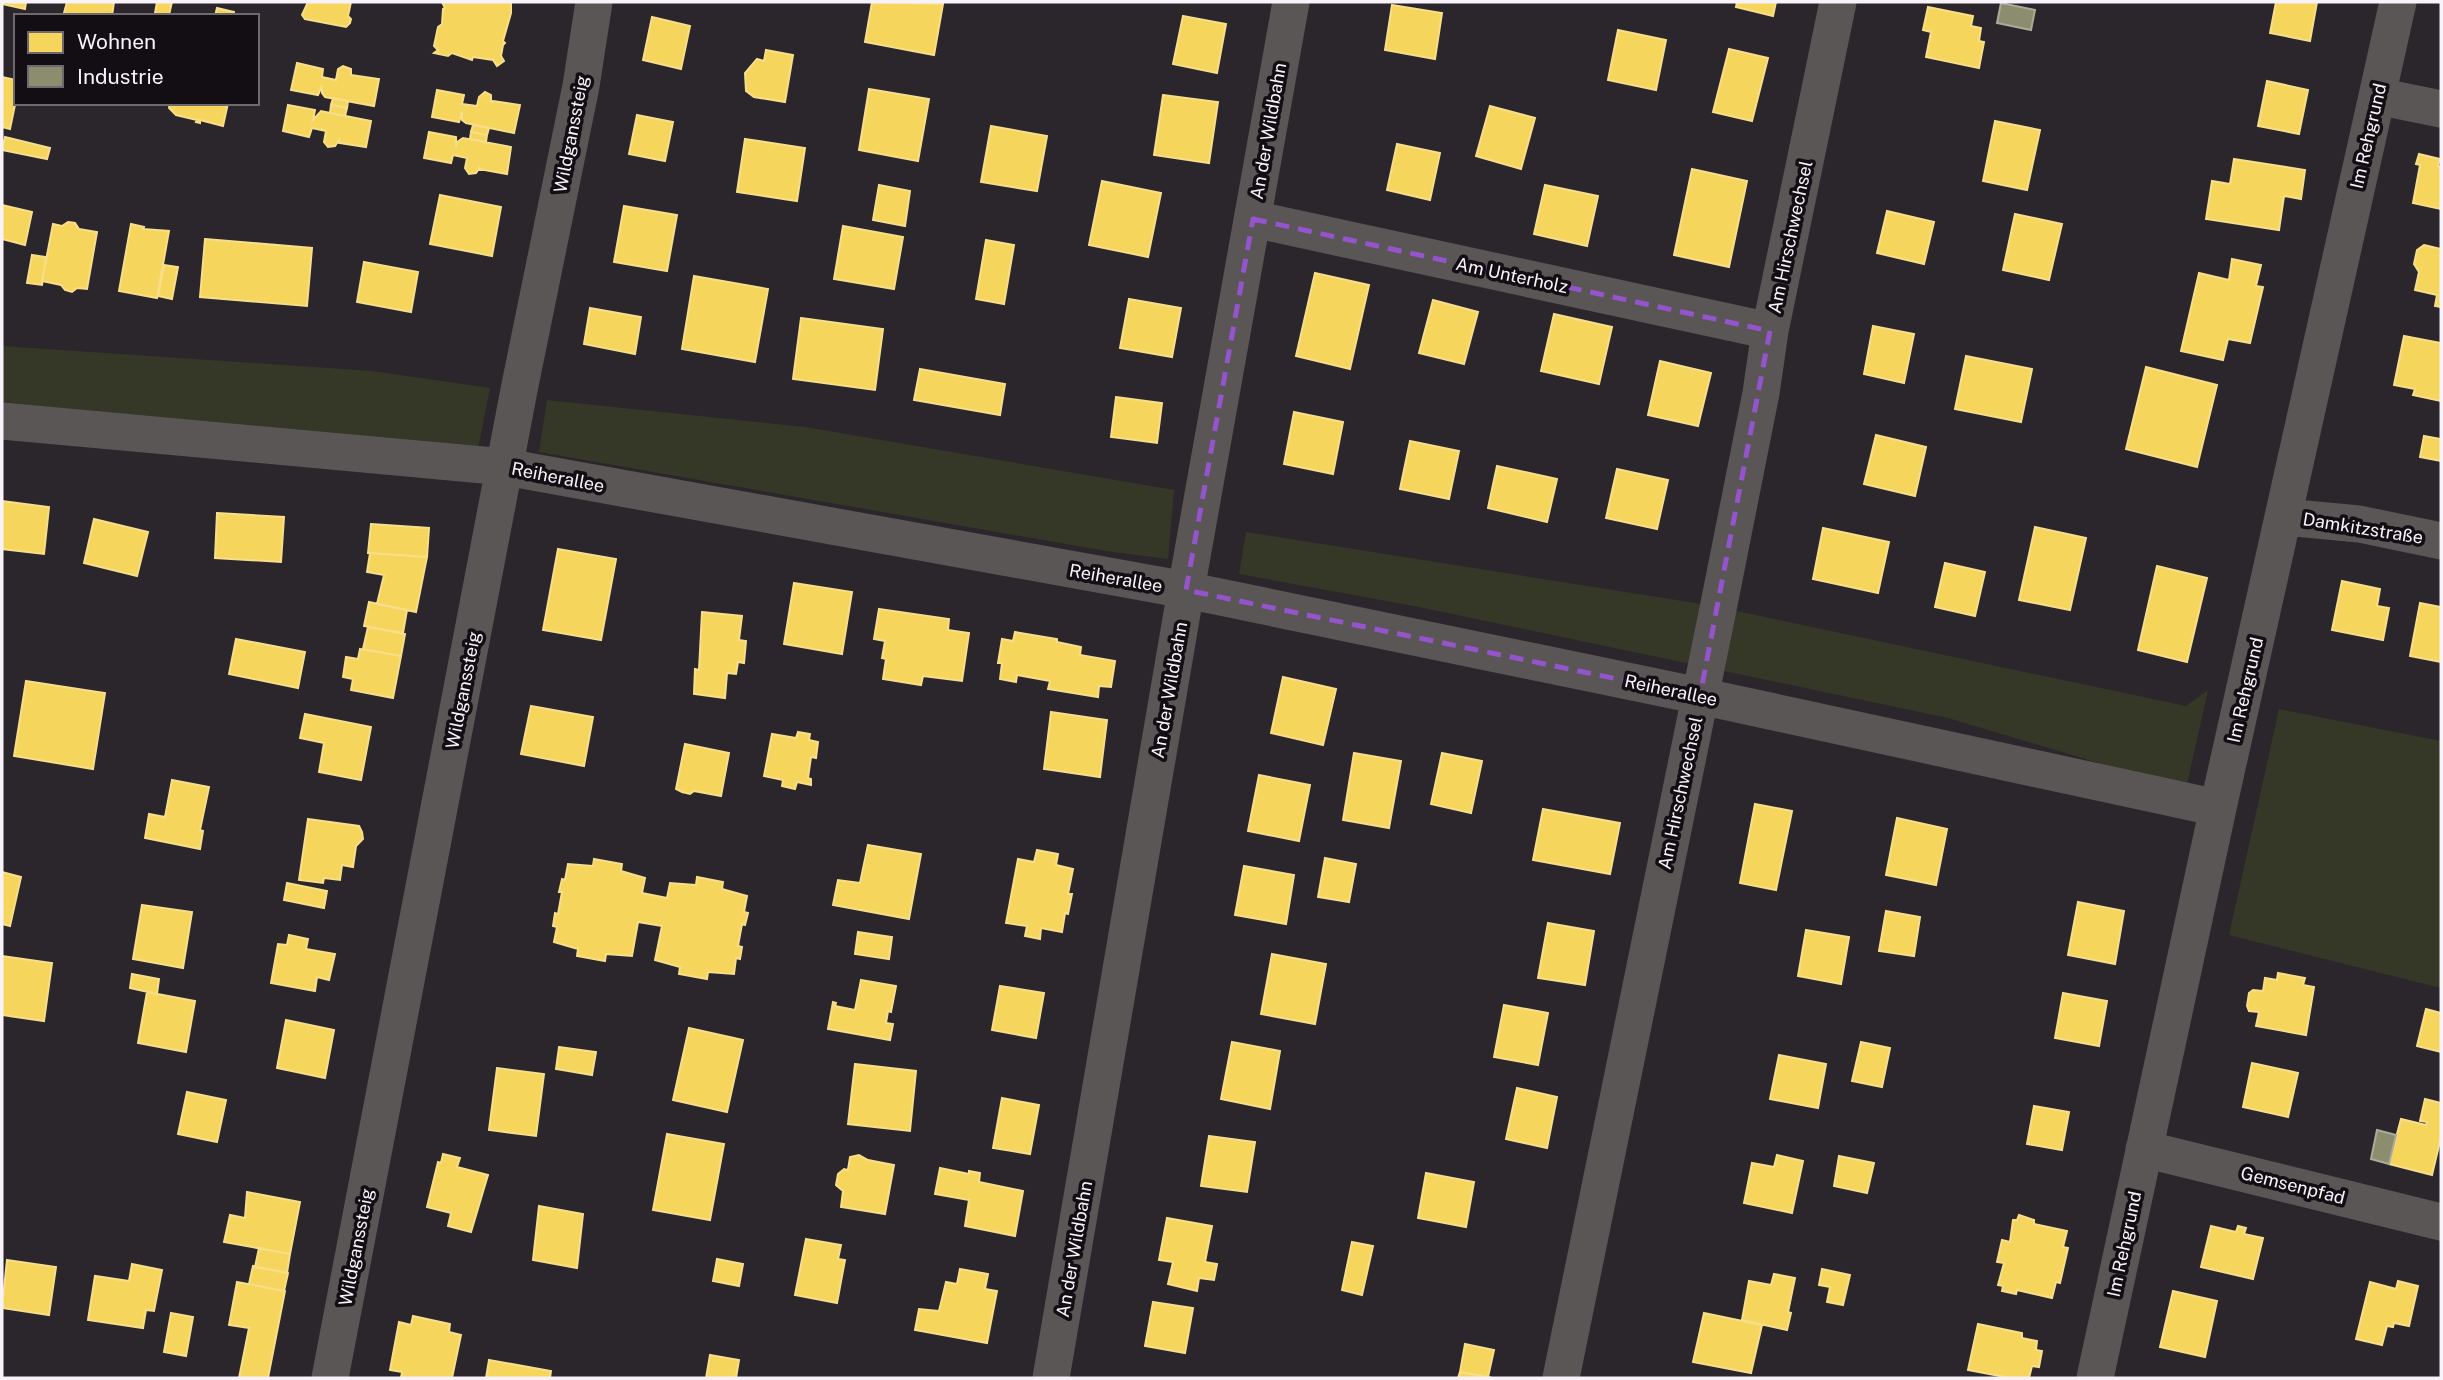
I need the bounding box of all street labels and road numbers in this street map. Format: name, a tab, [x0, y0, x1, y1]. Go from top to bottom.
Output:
street label: An der Wildbahn	[1246, 61, 1290, 201]
street label: Wildganssteig	[549, 73, 593, 195]
street label: Im Rehgrund	[2346, 81, 2390, 191]
street label: Am Hirschwechsel	[1764, 159, 1816, 315]
street label: Am Unterholz	[1454, 253, 1570, 297]
street label: Reiherallee	[510, 458, 606, 496]
street label: Damkitzstraße	[2301, 508, 2425, 548]
street label: Reiherallee	[1068, 559, 1164, 597]
street label: An der Wildbahn	[1147, 620, 1191, 760]
street label: Wildganssteig	[441, 629, 485, 751]
street label: Im Rehgrund	[2223, 635, 2267, 745]
street label: Reiherallee	[1623, 670, 1719, 710]
street label: Am Hirschwechsel	[1654, 715, 1706, 871]
street label: Gemsenpfad	[2239, 1162, 2347, 1208]
street label: An der Wildbahn	[1052, 1179, 1096, 1319]
street label: Wildganssteig	[334, 1186, 378, 1308]
street label: Im Rehgrund	[2103, 1189, 2145, 1299]

